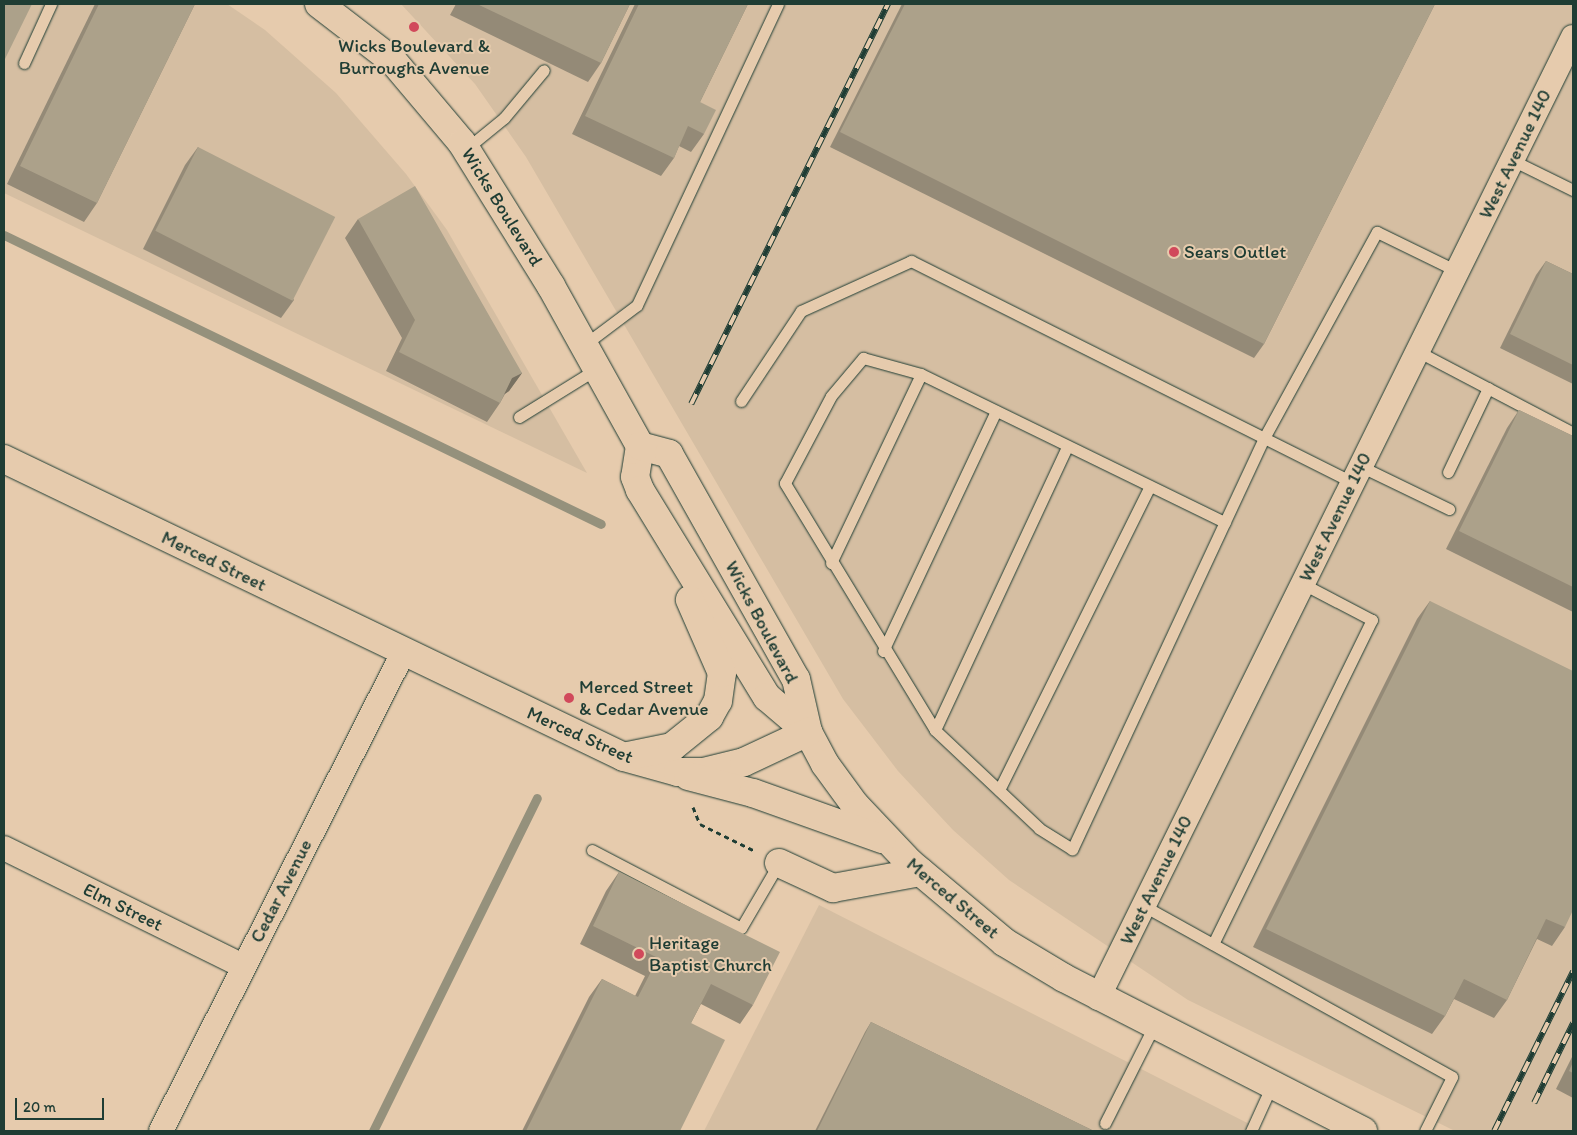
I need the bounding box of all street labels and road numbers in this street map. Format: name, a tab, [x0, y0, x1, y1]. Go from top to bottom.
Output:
street label: West Avenue 140	[1474, 86, 1556, 222]
street label: Wicks Boulevard	[456, 143, 548, 271]
street label: West Avenue 140	[1294, 449, 1376, 585]
street label: Merced Street	[158, 526, 270, 596]
street label: Wicks Boulevard	[720, 557, 804, 687]
street label: Merced Street	[523, 701, 637, 769]
street label: West Avenue 140	[1115, 812, 1197, 948]
street label: Cedar Avenue	[245, 836, 317, 946]
street label: Merced Street	[902, 853, 1004, 943]
street label: Elm Street	[80, 878, 166, 936]

